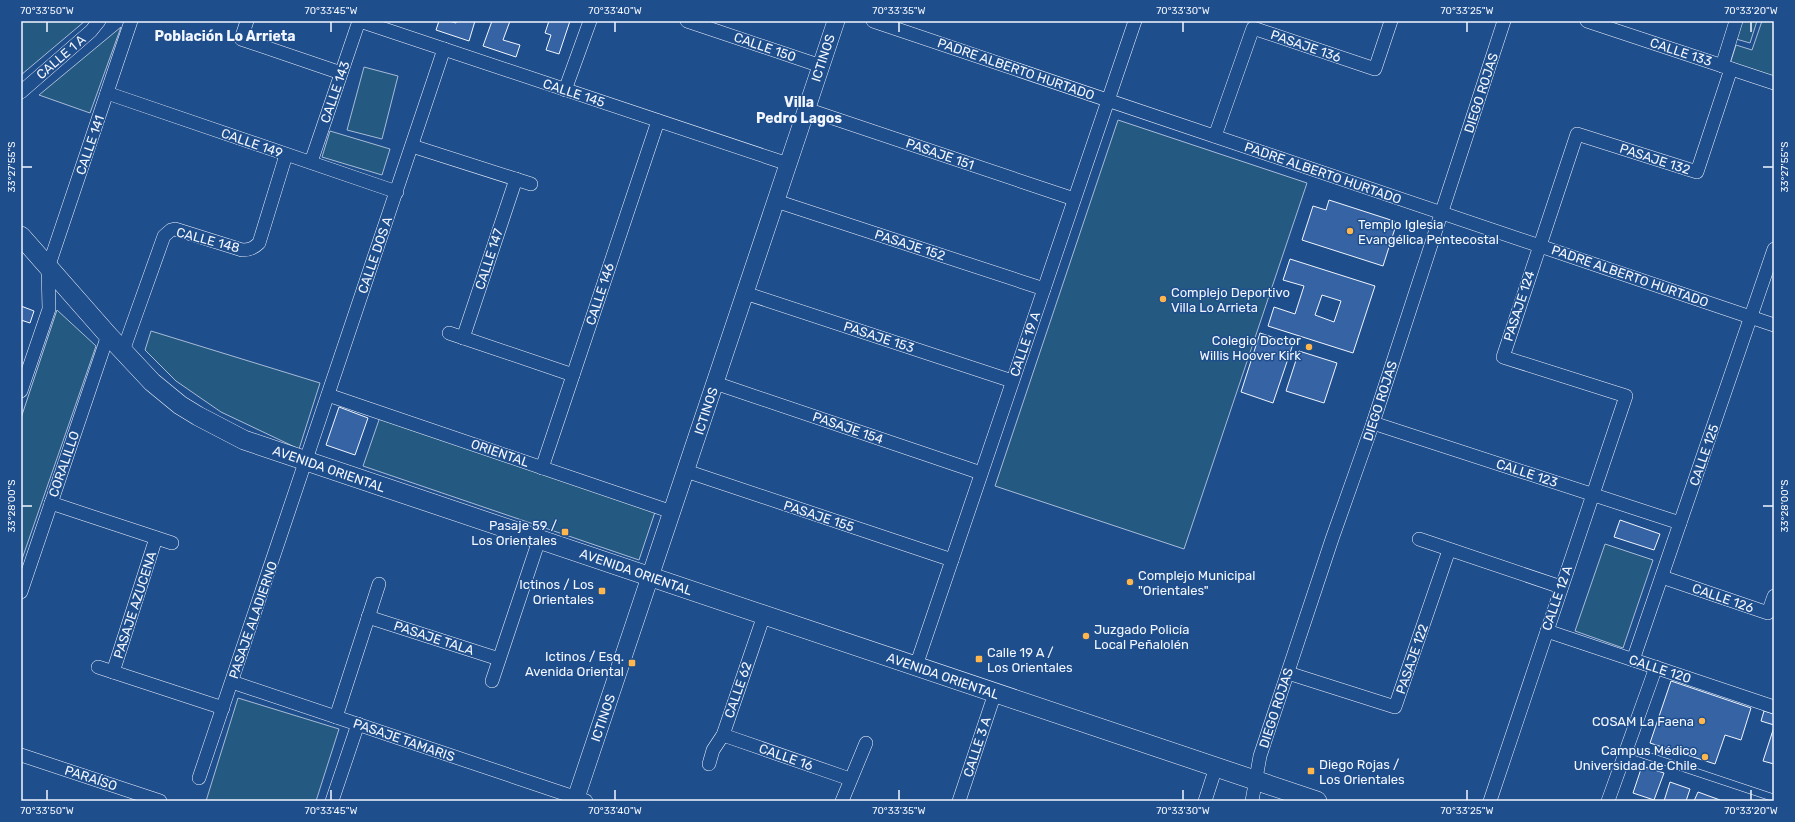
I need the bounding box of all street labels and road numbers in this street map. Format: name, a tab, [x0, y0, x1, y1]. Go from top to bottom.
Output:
street label: PASAJE 136	[1269, 27, 1343, 65]
street label: CALLE 150	[732, 29, 798, 65]
street label: CALLE 1 A	[33, 31, 89, 82]
street label: ICTINOS	[808, 32, 838, 84]
street label: PADRE ALBERTO HURTADO	[936, 35, 1097, 103]
street label: CALLE 133	[1648, 35, 1714, 69]
street label: DIEGO ROJAS	[1461, 51, 1501, 135]
street label: CALLE 143	[317, 59, 353, 125]
street label: CALLE 145	[541, 76, 607, 110]
street label: CALLE 141	[73, 113, 107, 177]
street label: CALLE 149	[219, 125, 285, 161]
street label: PASAJE 151	[904, 135, 976, 173]
street label: PADRE ALBERTO HURTADO	[1243, 139, 1404, 207]
street label: PASAJE 132	[1618, 141, 1692, 177]
street label: CALLE DOS A	[355, 214, 395, 295]
street label: CALLE 148	[175, 224, 241, 256]
street label: CALLE 147	[472, 226, 506, 291]
street label: PASAJE 152	[873, 227, 947, 263]
street label: PADRE ALBERTO HURTADO	[1550, 242, 1711, 310]
street label: CALLE 146	[583, 261, 617, 327]
street label: PASAJE 124	[1501, 269, 1537, 343]
street label: CALLE 19 A	[1007, 309, 1043, 379]
street label: PASAJE 153	[842, 319, 916, 356]
street label: DIEGO ROJAS	[1360, 359, 1400, 443]
street label: ICTINOS	[691, 385, 721, 437]
street label: PASAJE 154	[811, 409, 885, 447]
street label: CALLE 125	[1687, 422, 1722, 488]
street label: CORALILLO	[46, 429, 82, 499]
street label: ORIENTAL	[469, 436, 532, 470]
street label: AVENIDA ORIENTAL	[271, 443, 388, 495]
street label: CALLE 123	[1494, 456, 1560, 490]
street label: PASAJE 155	[782, 498, 856, 535]
street label: AVENIDA ORIENTAL	[578, 546, 695, 598]
street label: PASAJE AZUCENA	[111, 549, 159, 660]
street label: PASAJE ALADIERNO	[226, 559, 280, 681]
street label: CALLE 12 A	[1539, 563, 1575, 632]
street label: CALLE 126	[1690, 580, 1756, 616]
street label: PASAJE TALA	[392, 618, 476, 658]
street label: PASAJE 122	[1393, 622, 1431, 696]
street label: AVENIDA ORIENTAL	[885, 650, 1002, 702]
street label: CALLE 120	[1627, 652, 1693, 686]
street label: CALLE 62	[721, 660, 755, 720]
street label: DIEGO ROJAS	[1256, 666, 1296, 750]
street label: ICTINOS	[588, 692, 618, 744]
street label: CALLE 3 A	[960, 715, 994, 779]
street label: PASAJE TAMARIS	[351, 716, 457, 764]
street label: CALLE 16	[757, 741, 815, 773]
street label: PARAÍSO	[63, 762, 119, 794]

